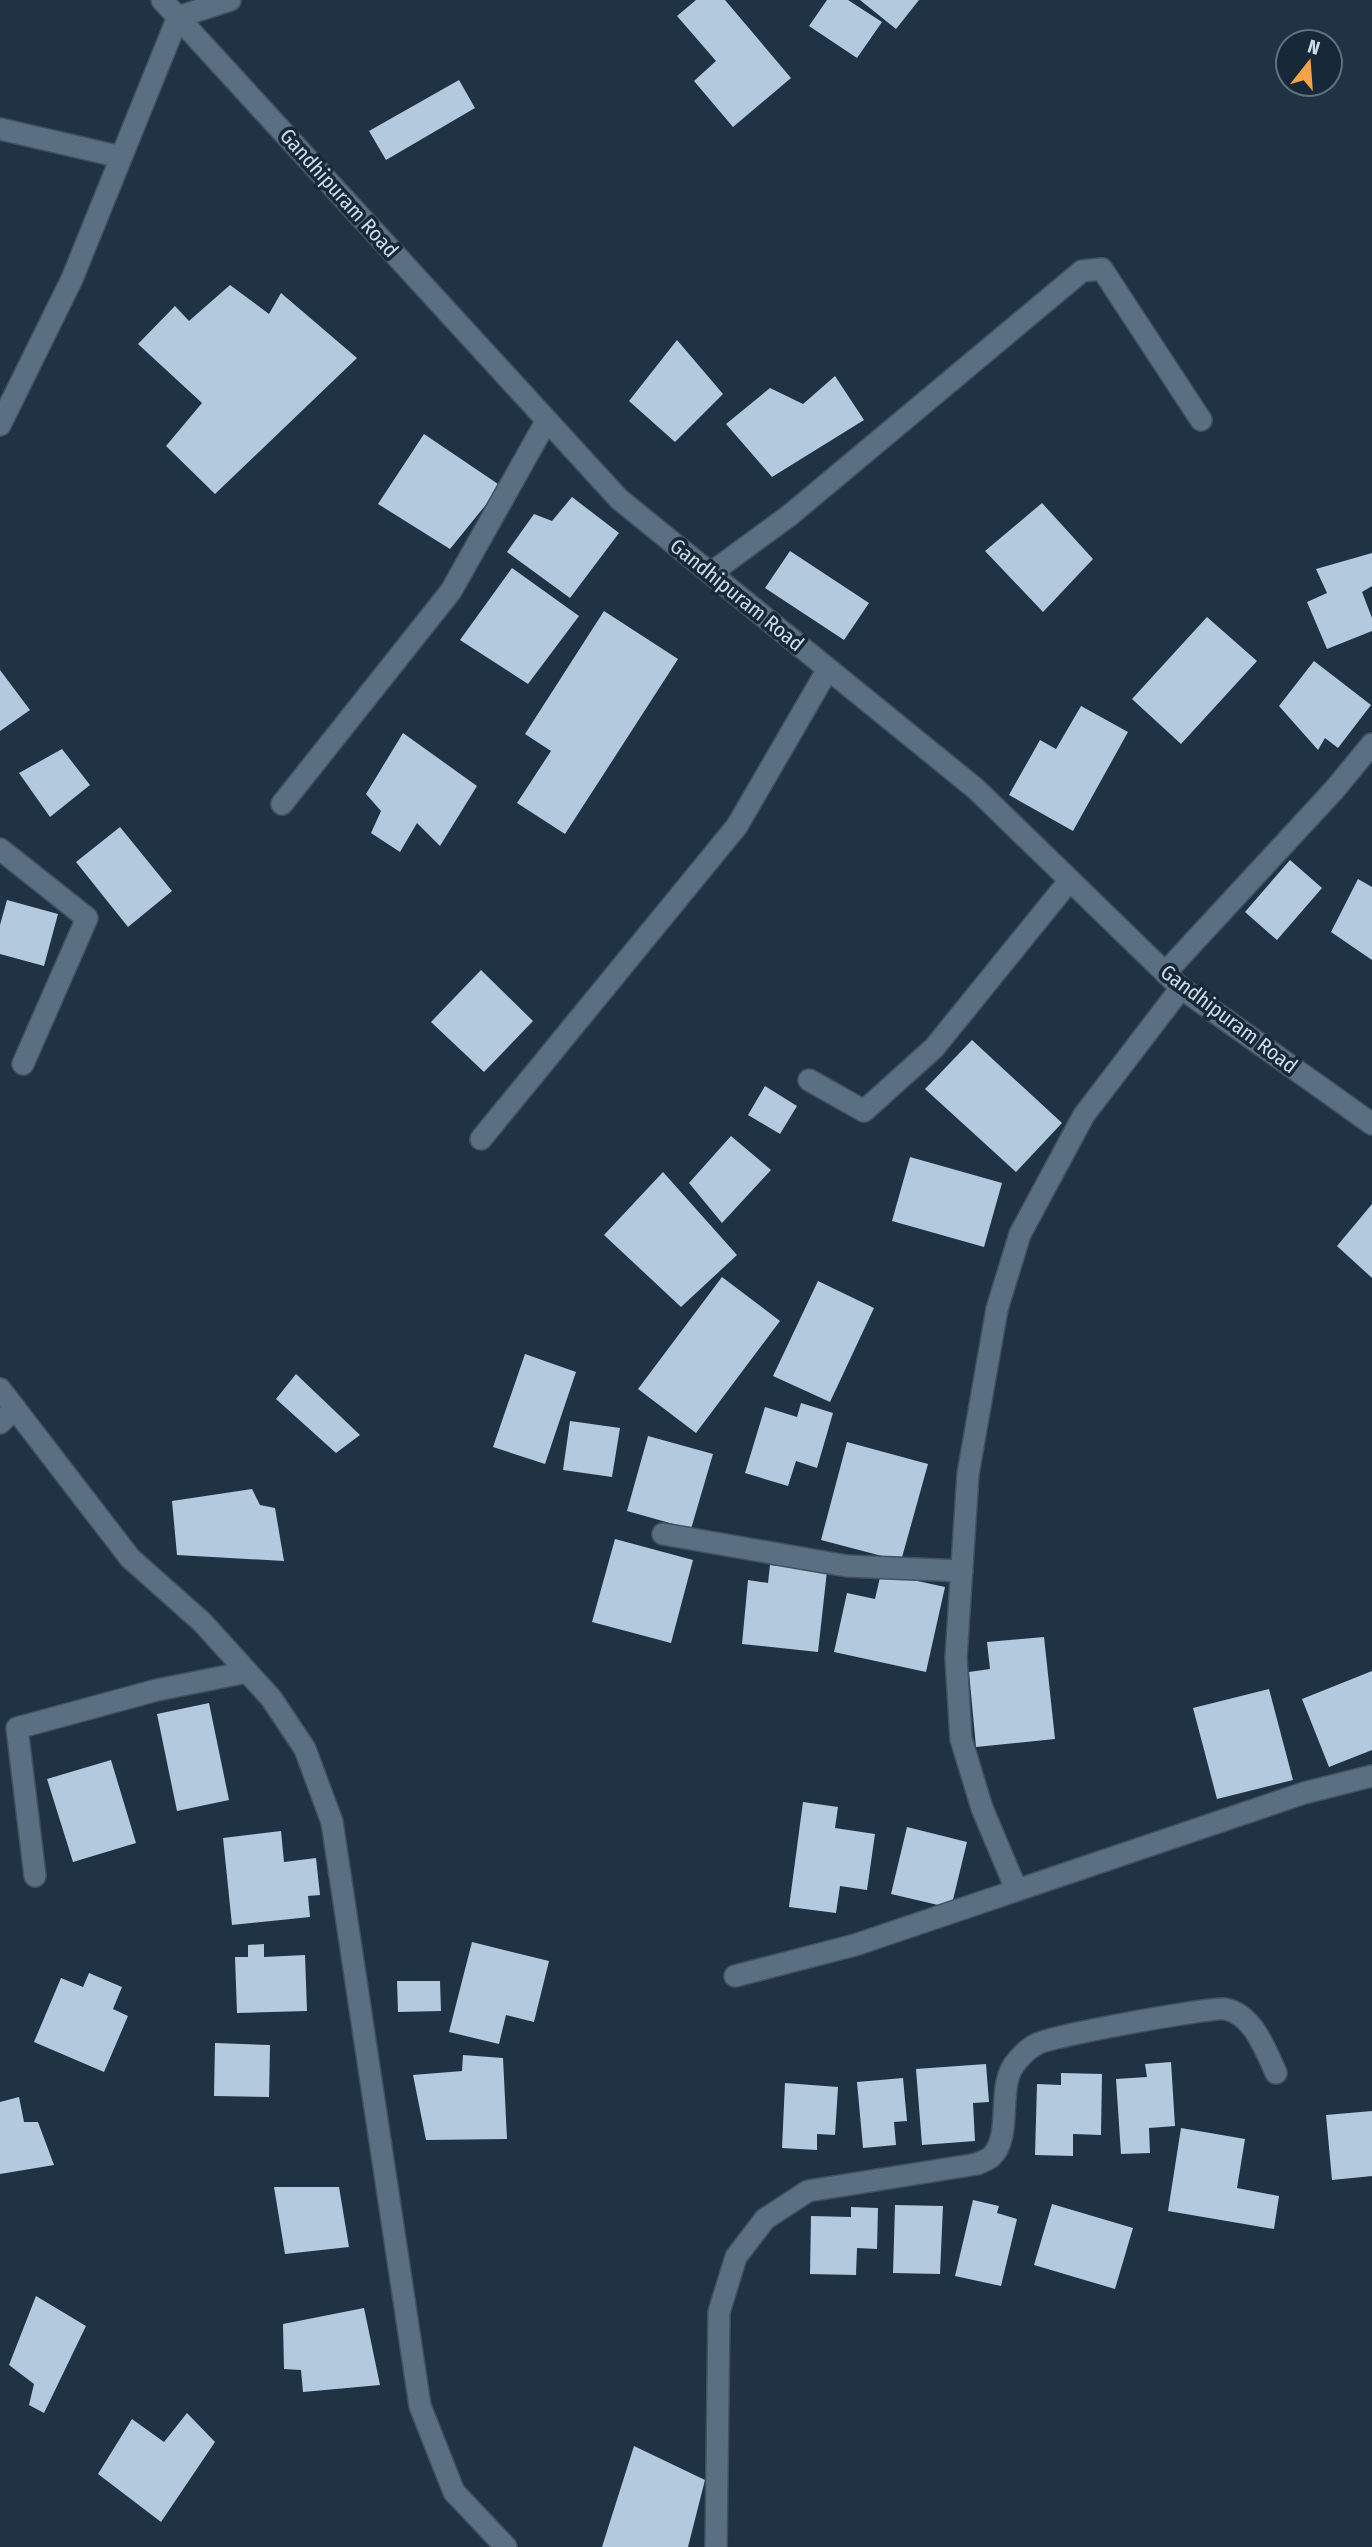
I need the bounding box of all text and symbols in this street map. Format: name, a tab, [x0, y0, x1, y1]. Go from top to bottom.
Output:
north arrow	[1274, 28, 1344, 98]
text: N	[1305, 35, 1323, 60]
street label: Gandhipuram Road	[274, 123, 404, 263]
street label: Gandhipuram Road	[665, 533, 809, 657]
street label: Gandhipuram Road	[1155, 959, 1303, 1079]

